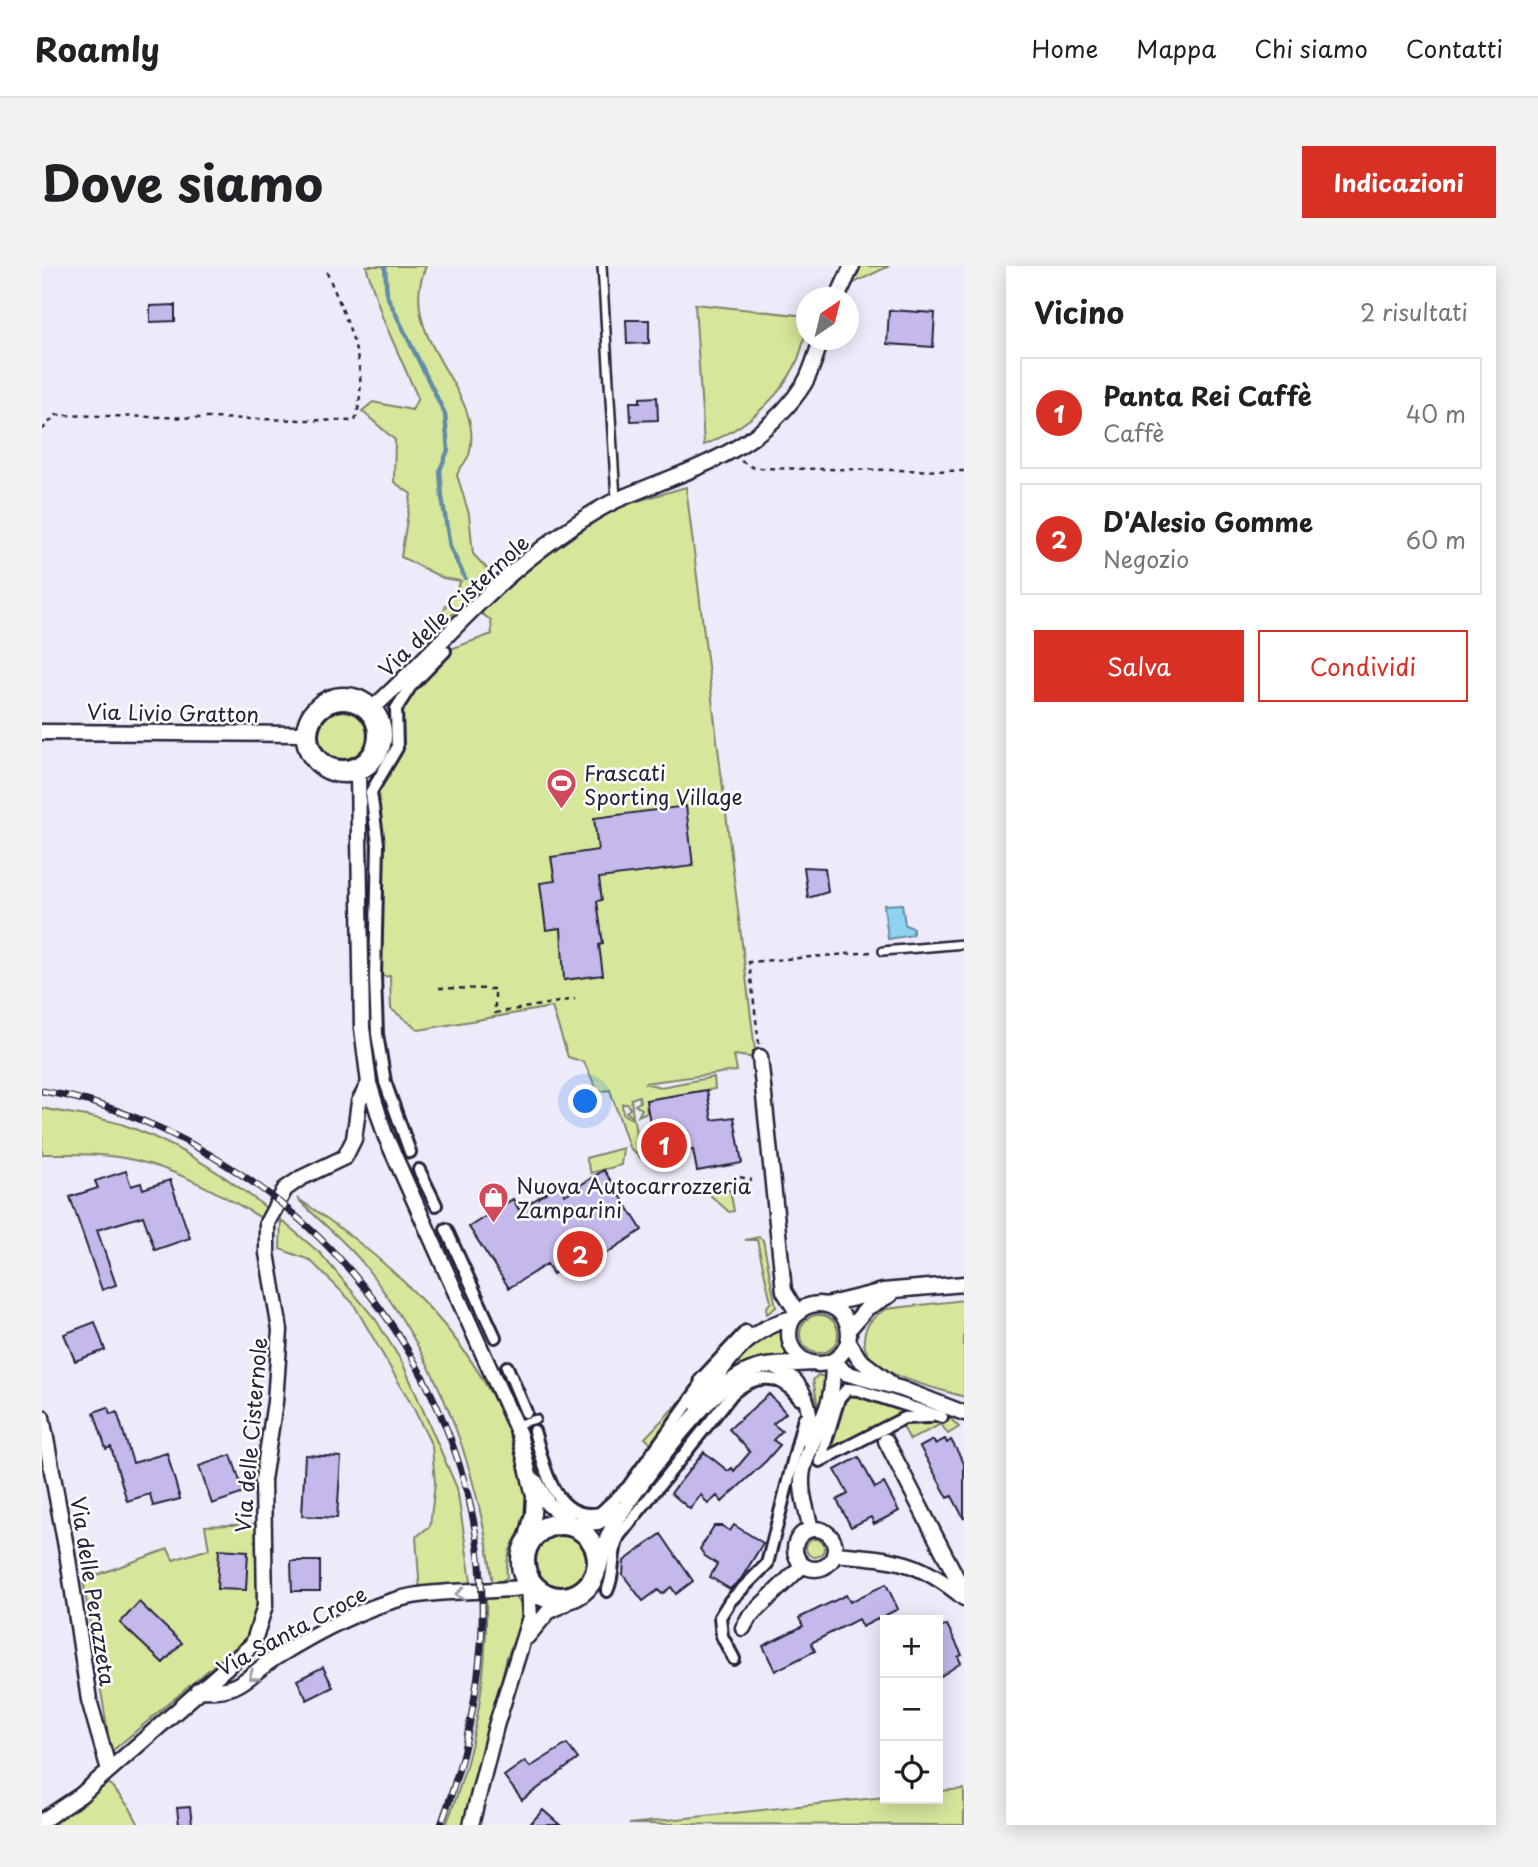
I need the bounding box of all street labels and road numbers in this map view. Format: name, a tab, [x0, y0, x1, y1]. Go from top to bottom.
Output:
street label: Via delle Cisternole	[370, 526, 536, 684]
street label: Via Livio Gratton	[87, 694, 259, 730]
street label: Via delle Cisternole	[226, 1336, 274, 1534]
street label: Via delle Perazzeta	[63, 1494, 125, 1688]
street label: Via Santa Croce	[210, 1577, 372, 1683]

